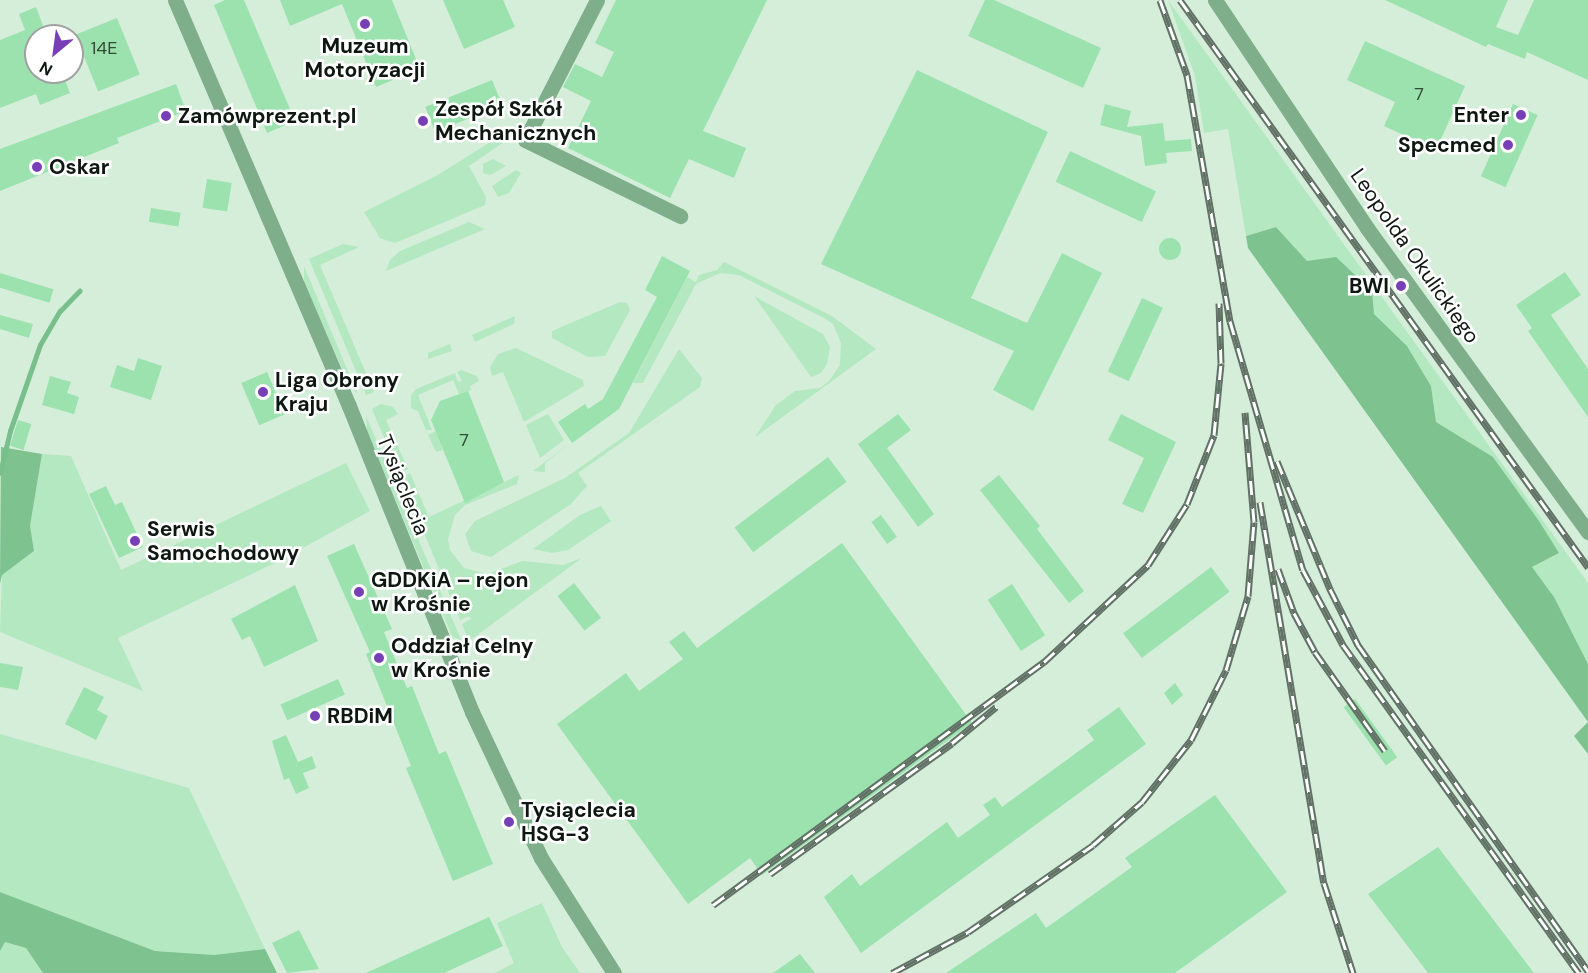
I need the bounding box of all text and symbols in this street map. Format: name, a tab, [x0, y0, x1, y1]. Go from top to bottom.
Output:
marker: Muzeum Motoryzacji	[358, 17, 372, 31]
north arrow	[24, 24, 84, 84]
place label: Muzeum Motoryzacji	[305, 33, 425, 83]
house number: 14E	[91, 37, 117, 59]
text: N	[36, 56, 56, 80]
house number: 7	[1414, 83, 1424, 105]
place label: Zespół Szkół Mechanicznych	[435, 96, 596, 146]
place label: Enter	[1454, 102, 1509, 128]
place label: Zamówprezent.pl	[178, 103, 356, 129]
marker: Enter	[1514, 108, 1528, 122]
marker: Zamówprezent.pl	[159, 109, 173, 123]
marker: Zespół Szkół Mechanicznych	[416, 114, 430, 128]
place label: Specmed	[1398, 132, 1496, 158]
marker: Specmed	[1501, 138, 1515, 152]
place label: Oskar	[49, 154, 109, 180]
marker: Oskar	[30, 160, 44, 174]
street label: Leopolda Okulickiego	[1345, 164, 1485, 348]
place label: BWI	[1349, 273, 1389, 299]
marker: BWI	[1394, 279, 1408, 293]
place label: Liga Obrony Kraju	[275, 367, 399, 417]
marker: Liga Obrony Kraju	[256, 385, 270, 399]
house number: 7	[459, 429, 469, 451]
street label: Tysiąclecia	[371, 431, 435, 539]
place label: Serwis Samochodowy	[147, 516, 299, 566]
marker: Serwis Samochodowy	[128, 534, 142, 548]
place label: GDDKiA – rejon w Krośnie	[371, 567, 528, 617]
marker: GDDKiA – rejon w Krośnie	[352, 585, 366, 599]
place label: Oddział Celny w Krośnie	[391, 633, 533, 683]
marker: Oddział Celny w Krośnie	[372, 651, 386, 665]
place label: RBDiM	[327, 703, 393, 729]
marker: RBDiM	[308, 709, 322, 723]
place label: Tysiąclecia HSG-3	[521, 797, 636, 847]
marker: Tysiąclecia HSG-3	[502, 815, 516, 829]

